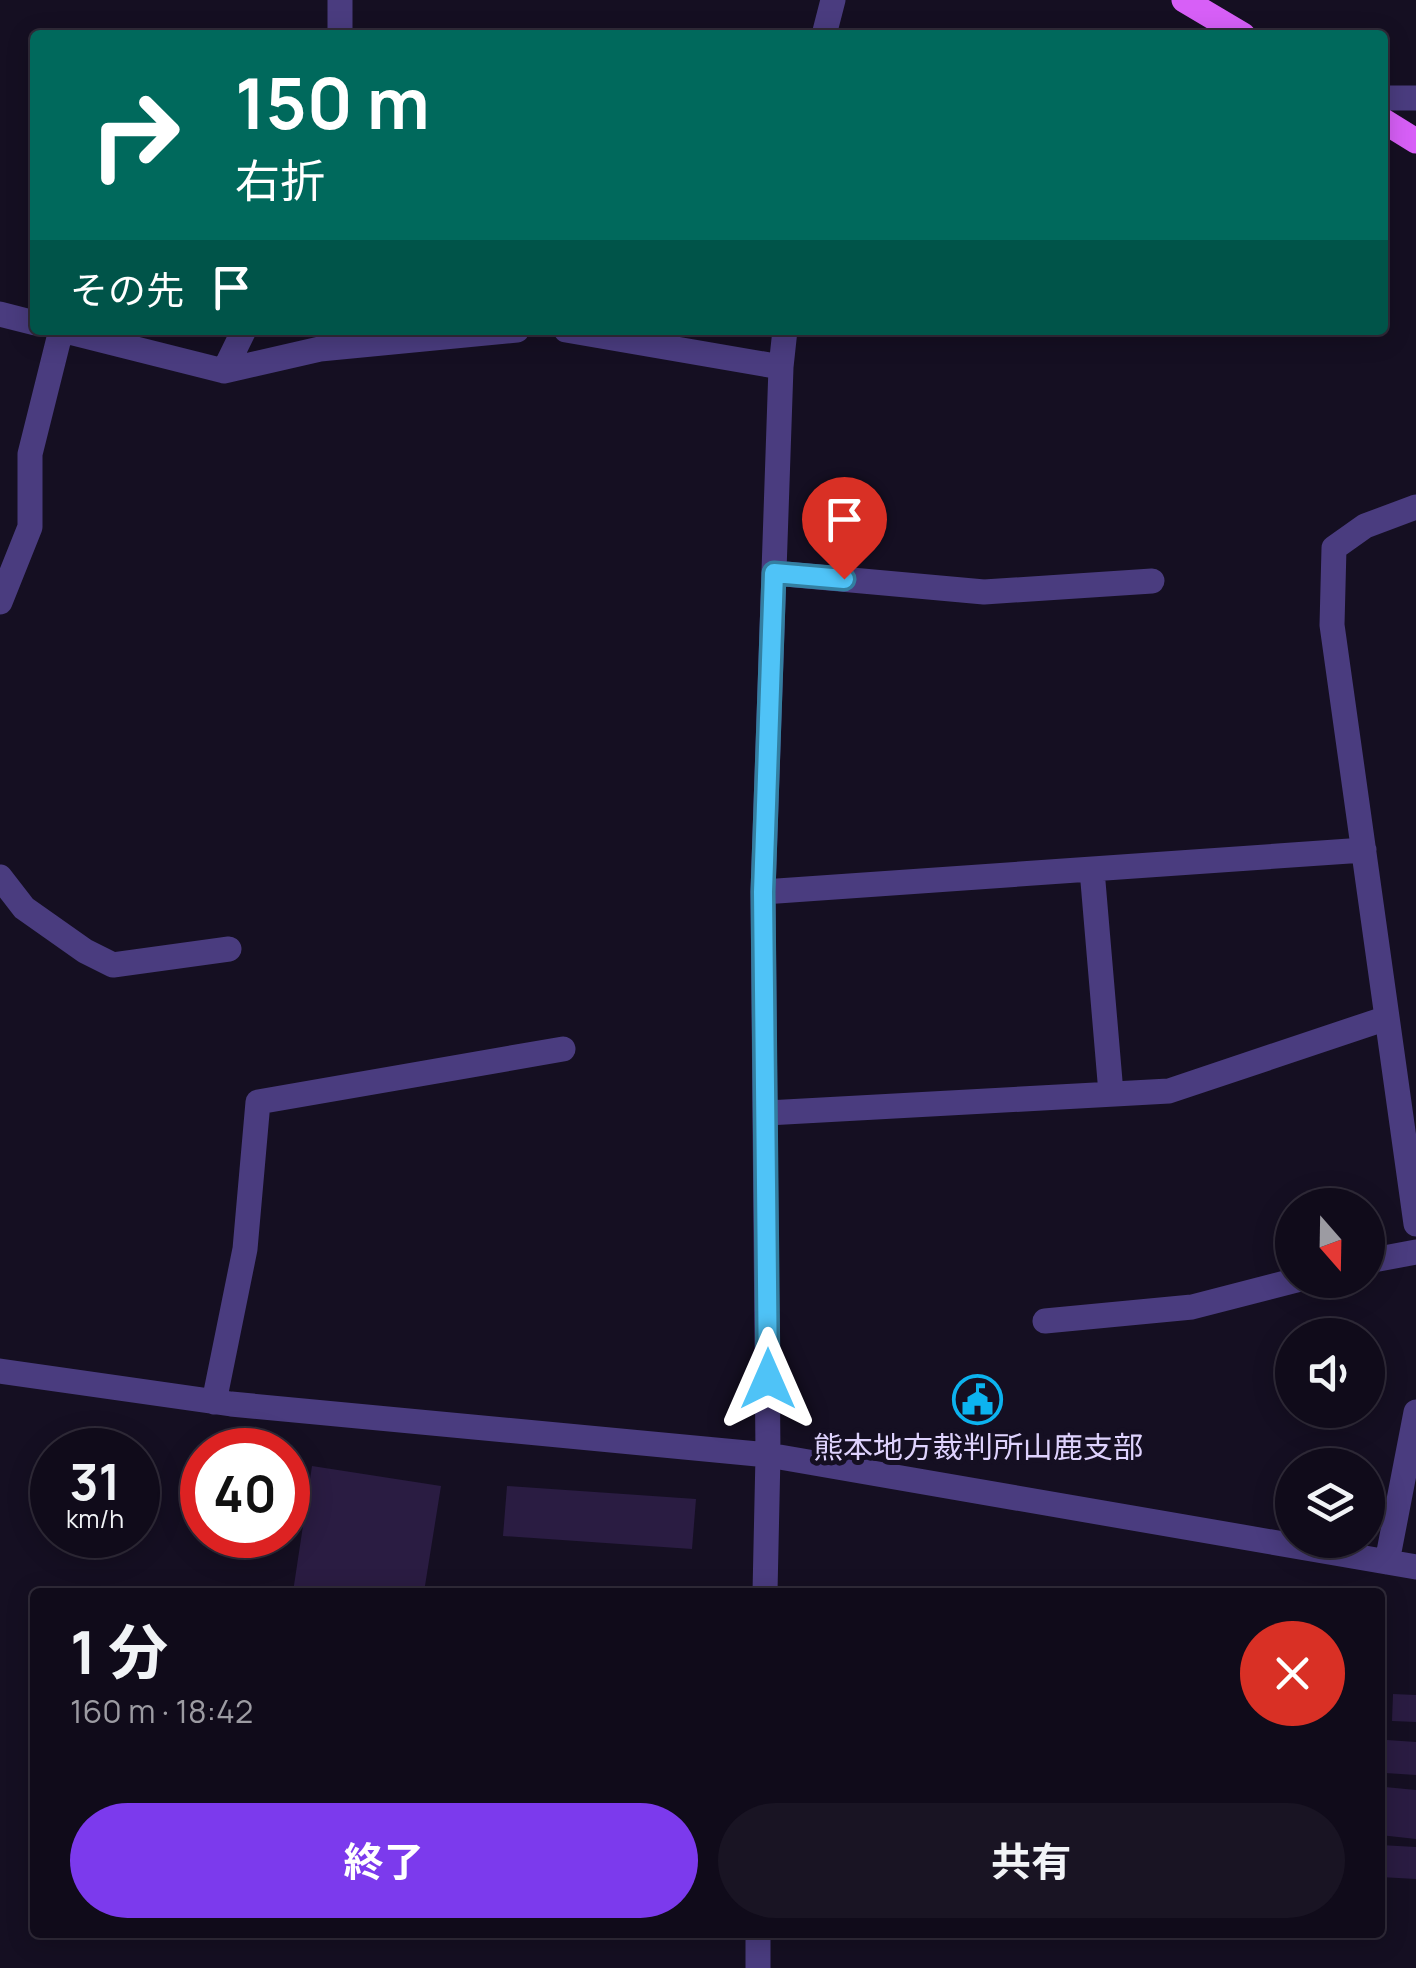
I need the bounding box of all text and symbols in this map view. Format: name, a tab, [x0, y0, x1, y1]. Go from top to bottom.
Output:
text: 150 m	[235, 54, 430, 150]
icon: right	[70, 70, 200, 200]
text: 右折	[235, 149, 325, 211]
icon: arrive	[204, 260, 259, 315]
text: その先	[70, 263, 184, 315]
pin	[802, 477, 887, 580]
icon: arrive	[817, 492, 872, 547]
north arrow	[1275, 1188, 1385, 1298]
map controls	[1275, 1188, 1385, 1558]
button: sound	[1275, 1318, 1385, 1428]
position arrow	[716, 1327, 820, 1431]
public building icon: 熊本地方裁判所山鹿支部	[952, 1373, 1004, 1425]
place label: 熊本地方裁判所山鹿支部	[813, 1426, 1143, 1467]
speed limit sign: 40	[180, 1428, 310, 1558]
text: 31	[70, 1447, 120, 1515]
button: layers	[1275, 1448, 1385, 1558]
text: km/h	[66, 1501, 124, 1536]
text: 1 分	[70, 1610, 168, 1692]
button: close	[1240, 1621, 1345, 1726]
text: 160 m · 18:42	[70, 1689, 253, 1733]
button: 終了	[70, 1803, 698, 1918]
button: 共有	[718, 1803, 1345, 1918]

